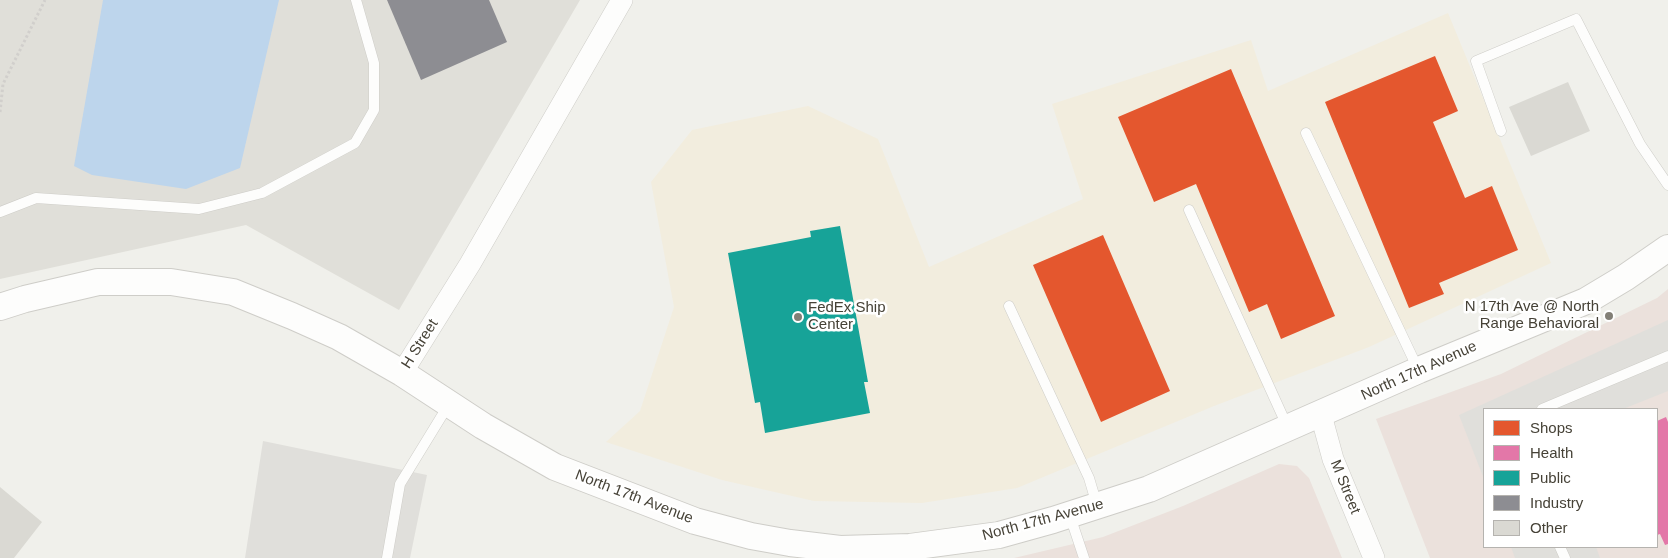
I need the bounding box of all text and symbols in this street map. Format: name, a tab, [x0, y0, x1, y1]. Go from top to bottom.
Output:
place label: N 17th Ave @ North Range Behavioral	[1465, 298, 1599, 333]
place label: FedEx Ship Center	[808, 299, 886, 334]
marker: N 17th Ave @ North Range Behavioral	[1603, 310, 1615, 322]
marker: FedEx Ship Center	[792, 311, 804, 323]
street label: H Street	[398, 316, 442, 372]
street label: North 17th Avenue	[1358, 337, 1480, 405]
legend	[1483, 408, 1658, 548]
text: Shops	[1530, 419, 1573, 436]
text: Health	[1530, 444, 1573, 461]
street label: M Street	[1326, 457, 1364, 517]
street label: North 17th Avenue	[573, 466, 695, 528]
text: Public	[1530, 469, 1571, 486]
text: Industry	[1530, 494, 1583, 511]
street label: North 17th Avenue	[980, 495, 1106, 545]
text: Other	[1530, 519, 1568, 536]

